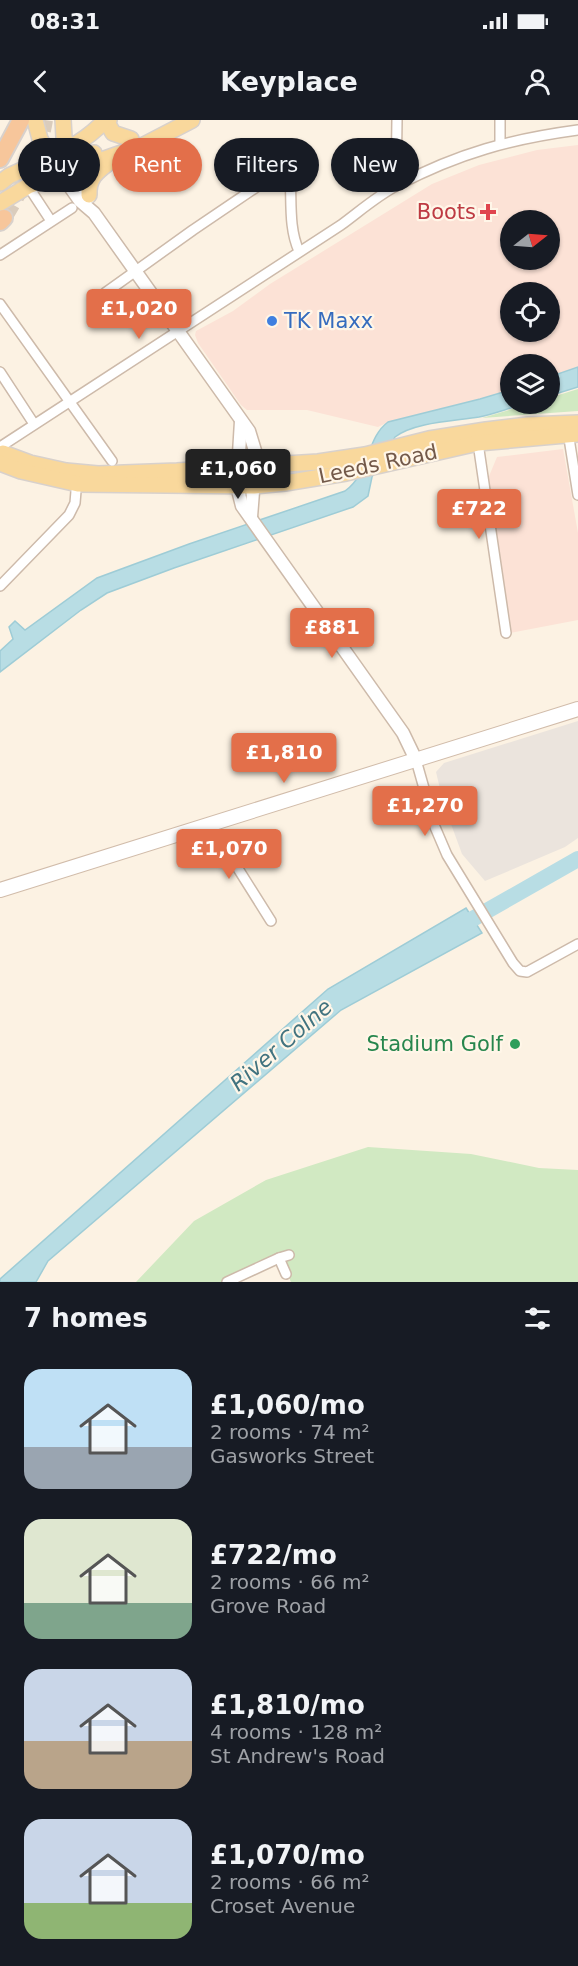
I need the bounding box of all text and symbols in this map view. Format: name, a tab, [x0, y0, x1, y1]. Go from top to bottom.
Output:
text: 08:31	[30, 9, 100, 34]
icon: back	[24, 65, 57, 98]
icon: person	[521, 65, 554, 98]
text: Keyplace	[220, 66, 358, 97]
chip: Buy	[18, 138, 100, 192]
chip: Rent	[112, 138, 202, 192]
chip: Filters	[214, 138, 319, 192]
chip: New	[331, 138, 419, 192]
place label: Boots	[417, 200, 476, 224]
marker: Boots	[481, 205, 495, 219]
north arrow	[500, 210, 560, 270]
map controls	[500, 210, 560, 414]
button: locate	[500, 282, 560, 342]
pin: £1,020	[90, 289, 188, 340]
text: £1,020	[100, 296, 178, 320]
place label: TK Maxx	[283, 309, 373, 333]
marker: TK Maxx	[265, 314, 279, 328]
button: layers	[500, 354, 560, 414]
street label: Leeds Road	[316, 440, 440, 488]
pin: £1,060	[189, 449, 287, 500]
text: £1,060	[199, 456, 277, 480]
pin: £722	[443, 489, 515, 540]
text: £722	[451, 496, 507, 520]
pin: £881	[296, 608, 368, 659]
text: £881	[304, 615, 360, 639]
pin: £1,810	[235, 733, 333, 784]
text: £1,810	[245, 740, 323, 764]
pin: £1,270	[376, 786, 474, 837]
text: £1,270	[386, 793, 464, 817]
pin: £1,070	[180, 829, 278, 880]
text: £1,070	[190, 836, 268, 860]
water label: River Colne	[225, 994, 337, 1096]
place label: Stadium Golf	[367, 1032, 504, 1056]
marker: Stadium Golf	[508, 1037, 522, 1051]
icon: filters	[521, 1302, 554, 1335]
text: 7 homes	[24, 1303, 148, 1333]
text: £1,060/mo	[210, 1390, 365, 1420]
icon: home	[72, 1393, 144, 1465]
text: 2 rooms · 74 m²	[210, 1420, 370, 1444]
text: Gasworks Street	[210, 1444, 374, 1468]
text: £722/mo	[210, 1540, 337, 1570]
icon: home	[72, 1543, 144, 1615]
text: 2 rooms · 66 m²	[210, 1570, 370, 1594]
text: Grove Road	[210, 1594, 326, 1618]
text: £1,810/mo	[210, 1690, 365, 1720]
icon: home	[72, 1693, 144, 1765]
text: 4 rooms · 128 m²	[210, 1720, 382, 1744]
text: St Andrew's Road	[210, 1744, 385, 1768]
text: £1,070/mo	[210, 1840, 365, 1870]
icon: home	[72, 1843, 144, 1915]
text: 2 rooms · 66 m²	[210, 1870, 370, 1894]
text: Croset Avenue	[210, 1894, 355, 1918]

